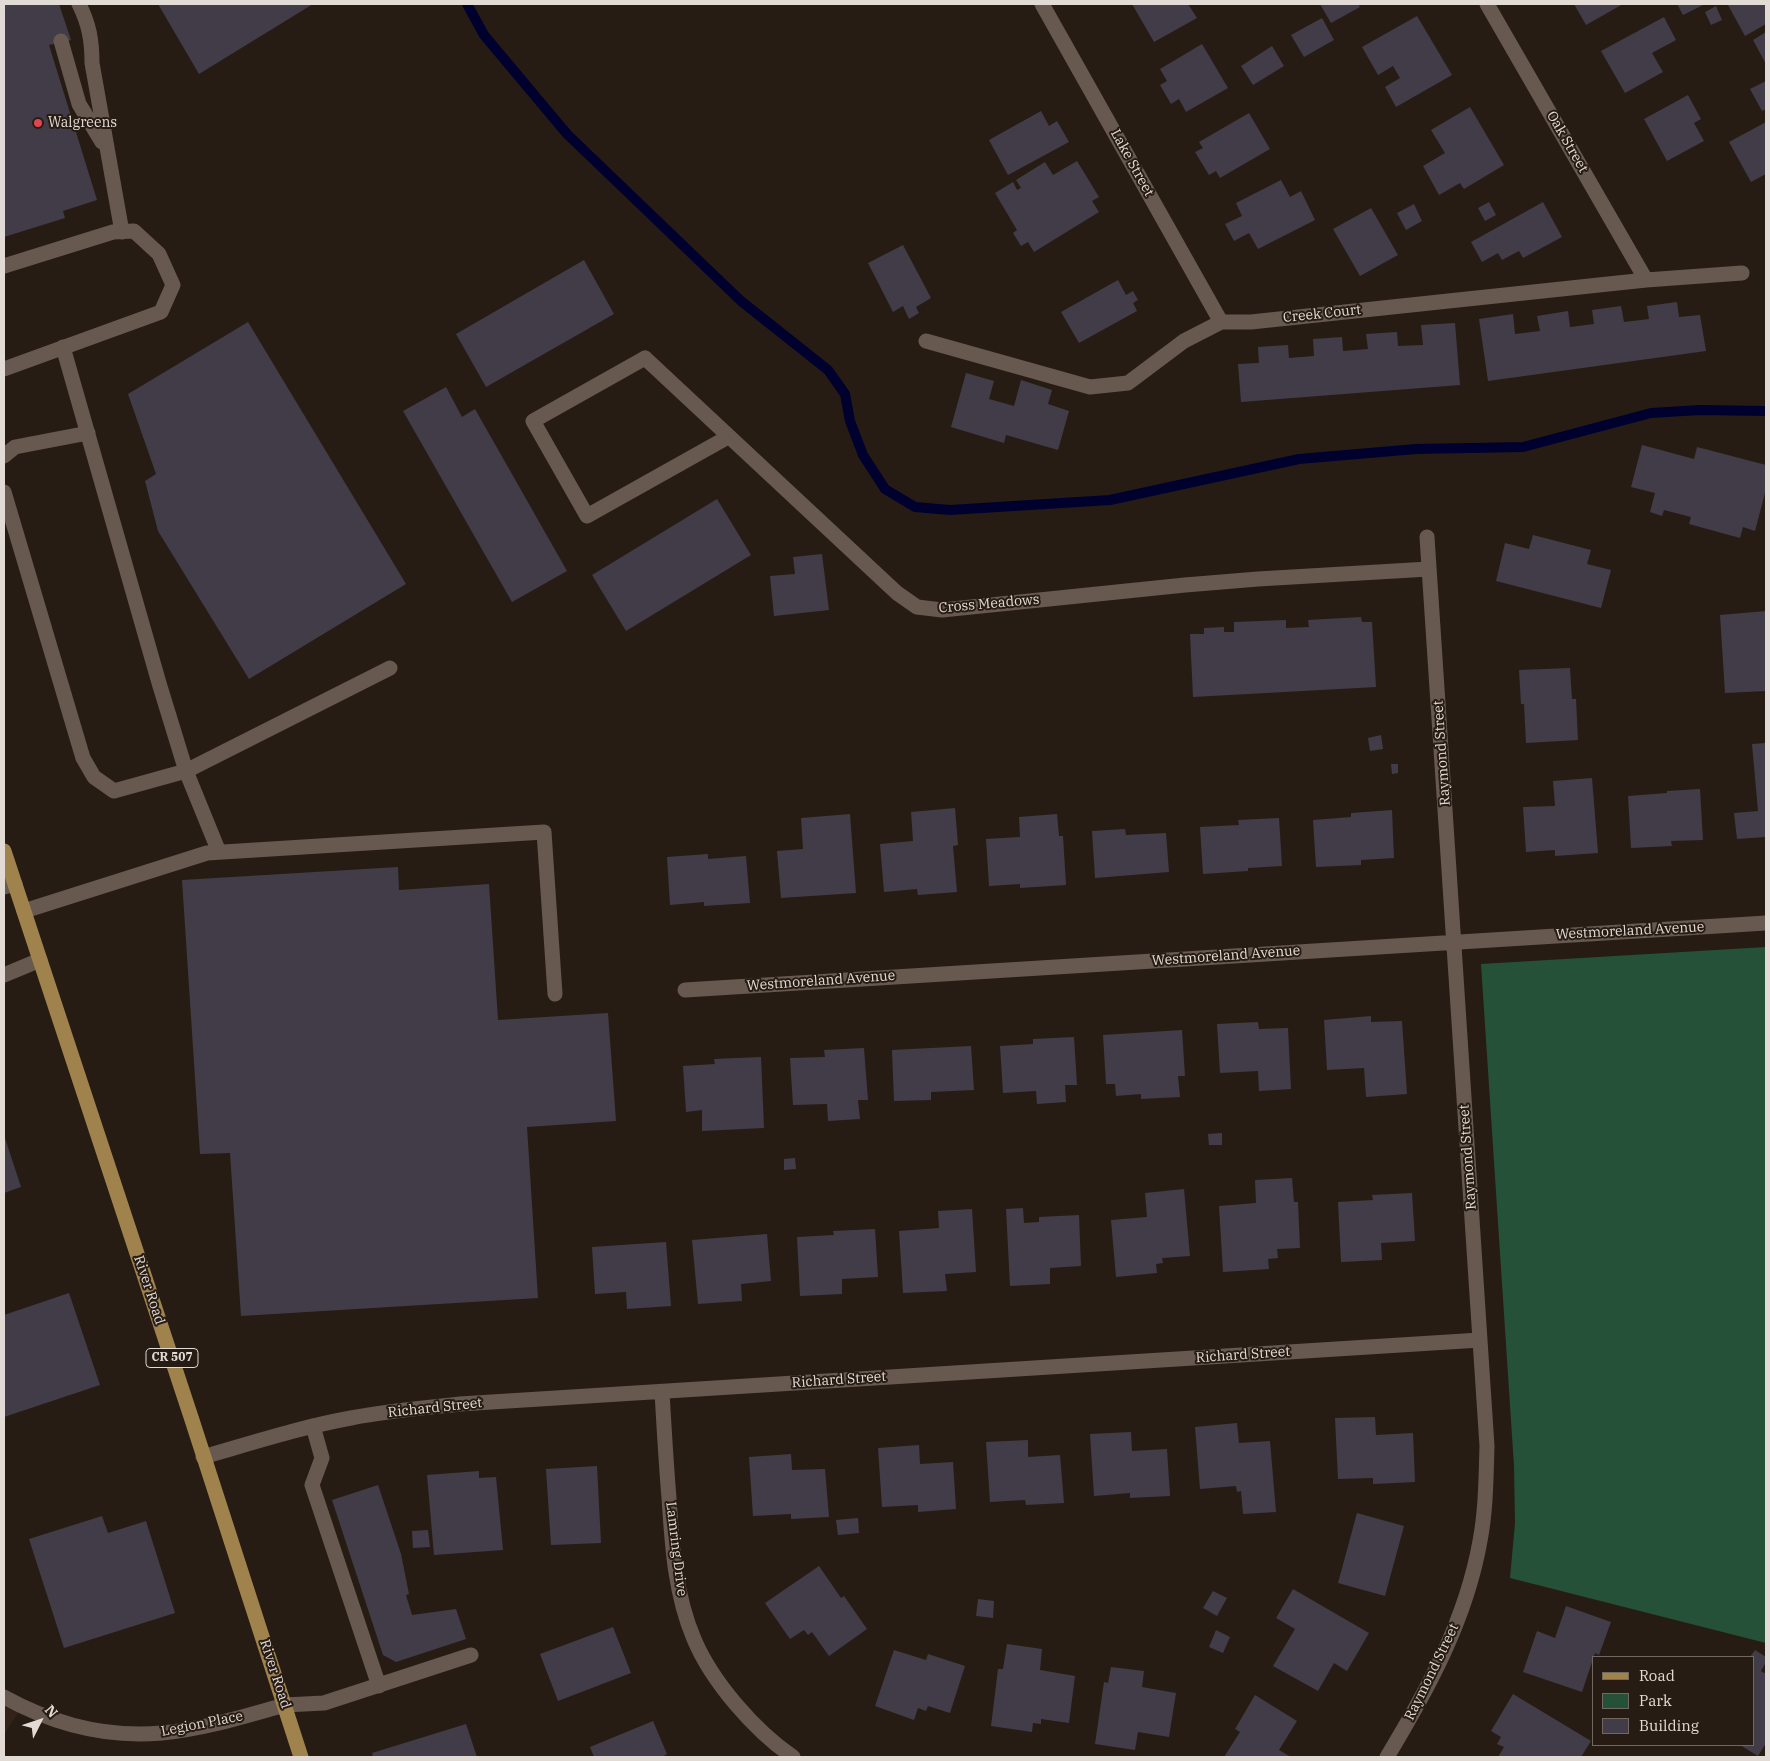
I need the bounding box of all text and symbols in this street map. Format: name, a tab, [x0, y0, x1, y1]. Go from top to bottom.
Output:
street label: Oak Street	[1543, 108, 1591, 176]
place label: Walgreens	[48, 115, 117, 131]
marker: Walgreens	[32, 117, 44, 129]
street label: Lake Street	[1107, 127, 1157, 199]
street label: Creek Court	[1282, 302, 1362, 326]
street label: Cross Meadows	[938, 591, 1040, 617]
street label: Raymond Street	[1430, 700, 1454, 806]
street label: Westmoreland Avenue	[1555, 919, 1705, 943]
street label: Westmoreland Avenue	[1151, 942, 1301, 970]
street label: Westmoreland Avenue	[746, 967, 896, 995]
street label: Raymond Street	[1456, 1104, 1480, 1210]
street label: River Road	[130, 1253, 168, 1327]
street label: Richard Street	[1195, 1343, 1291, 1367]
road number: CR 507	[146, 1349, 198, 1368]
street label: Richard Street	[791, 1368, 887, 1392]
street label: Richard Street	[387, 1395, 483, 1421]
street label: Lamring Drive	[662, 1501, 690, 1597]
street label: Raymond Street	[1401, 1621, 1463, 1723]
street label: River Road	[256, 1637, 294, 1711]
legend	[1592, 1656, 1755, 1746]
text: Road	[1639, 1666, 1675, 1685]
text: Park	[1639, 1691, 1672, 1710]
north arrow	[15, 1696, 65, 1746]
text: N	[41, 1701, 62, 1721]
street label: Legion Place	[160, 1708, 244, 1740]
text: Building	[1639, 1716, 1699, 1735]

